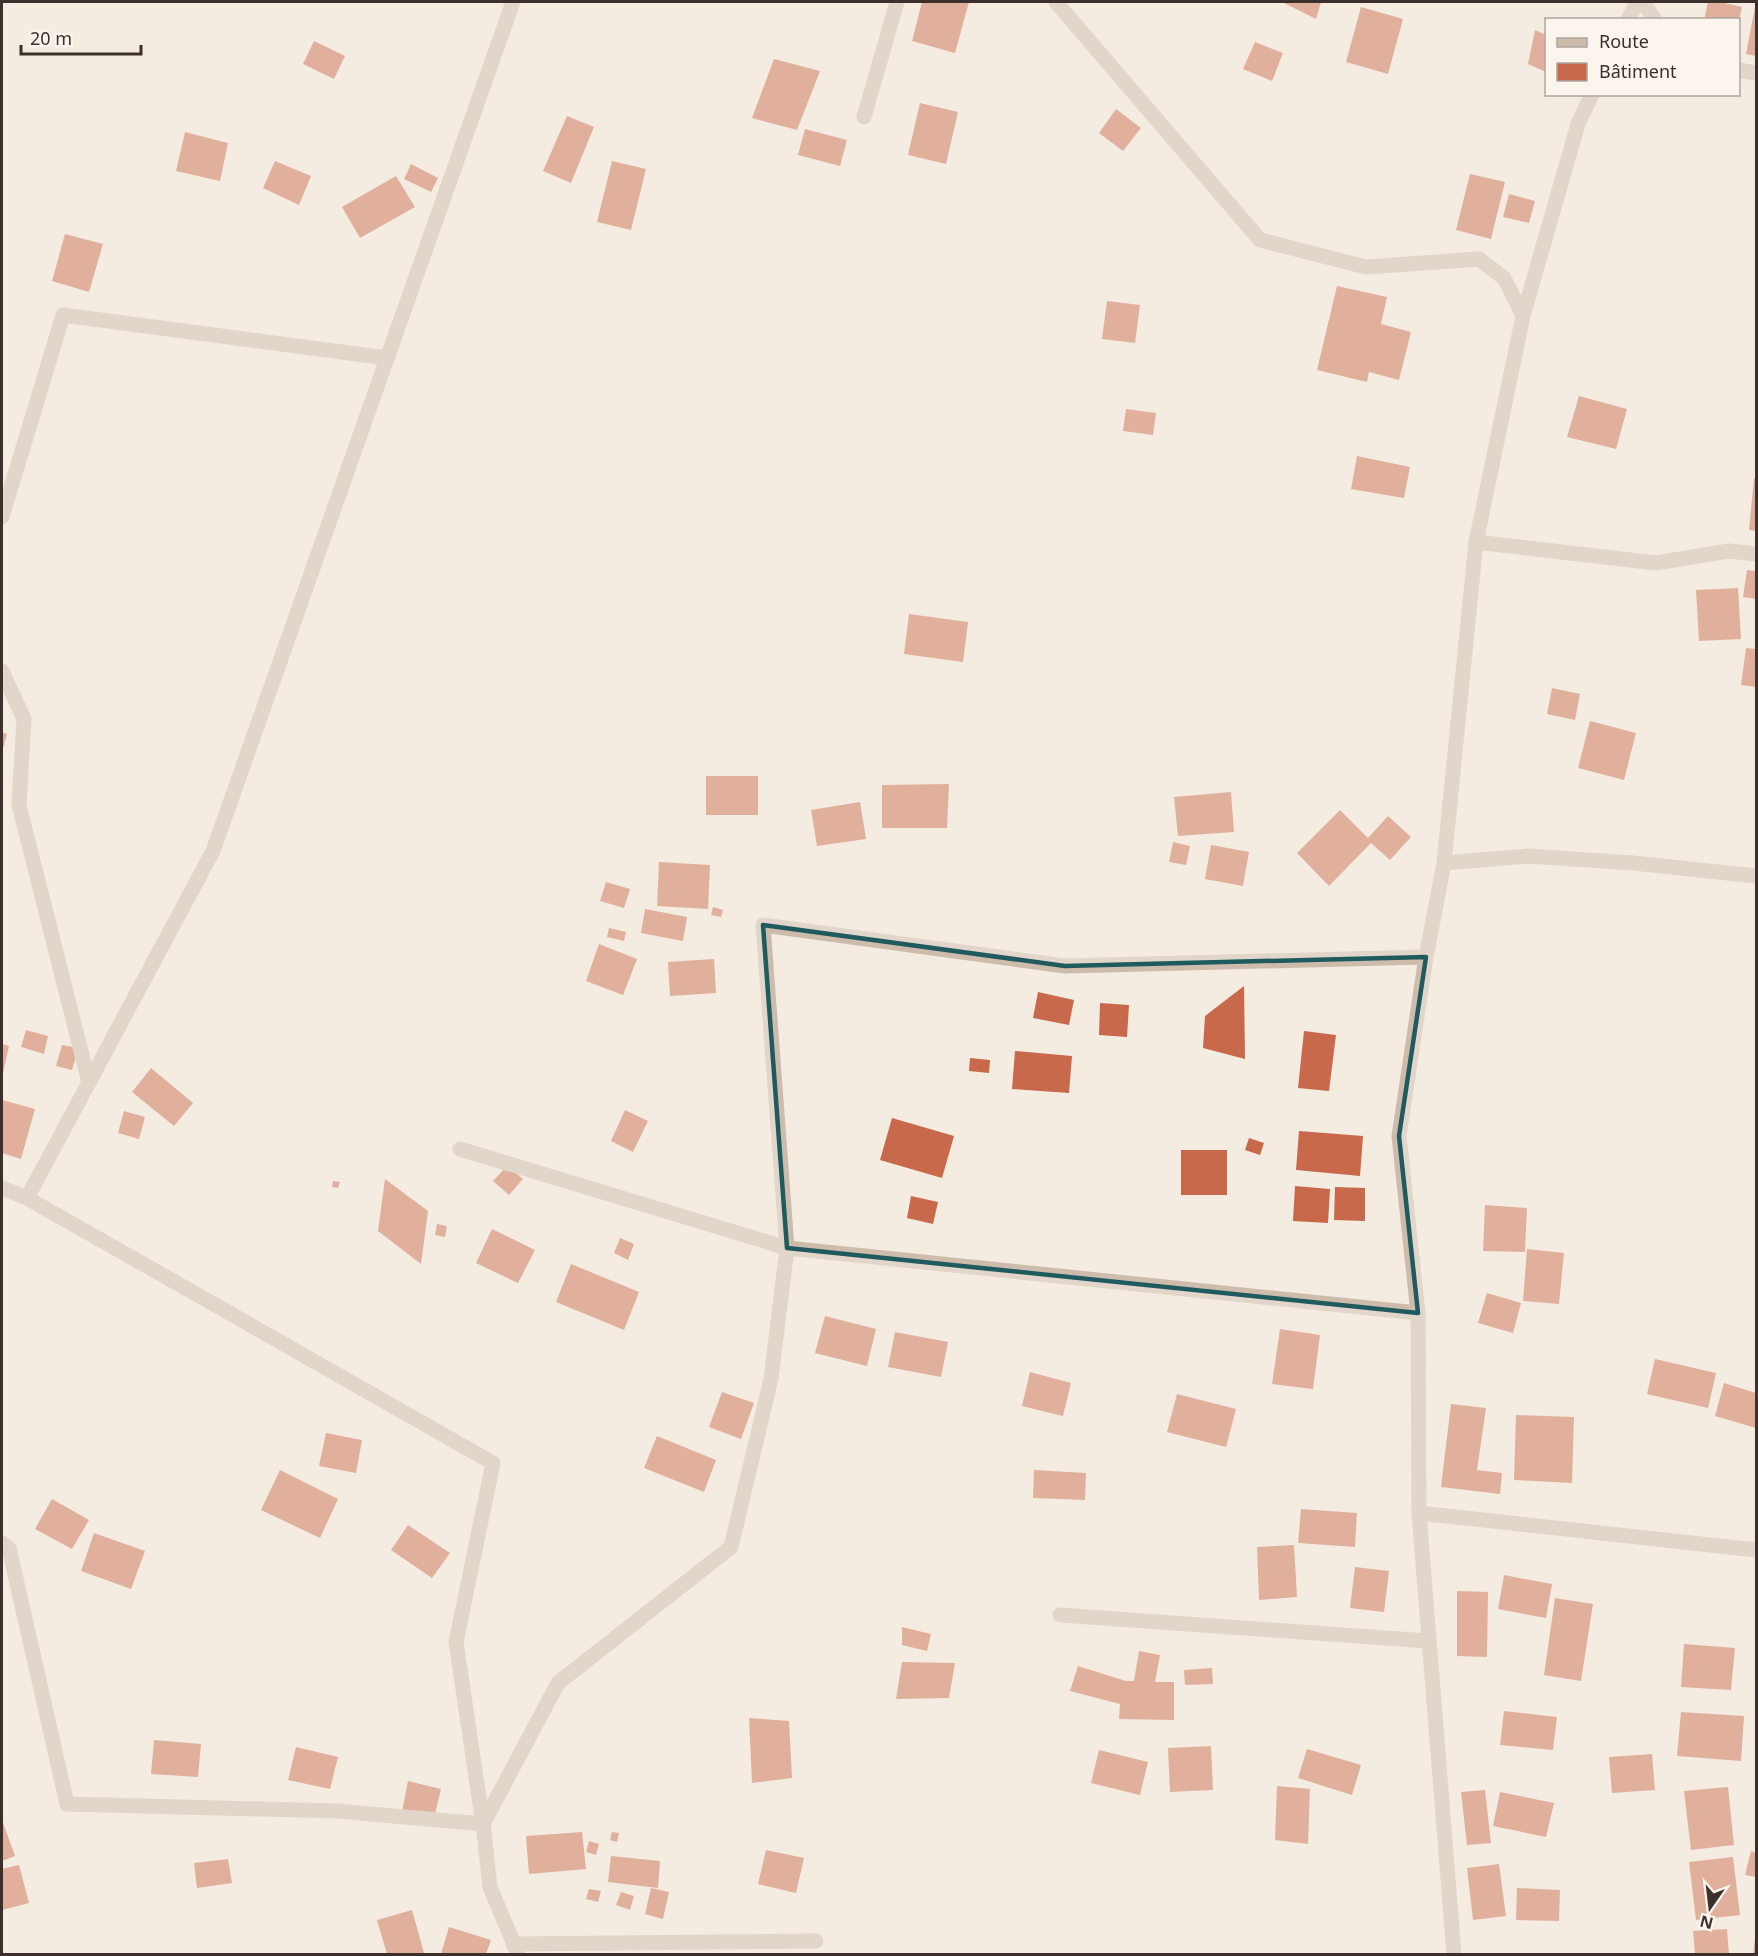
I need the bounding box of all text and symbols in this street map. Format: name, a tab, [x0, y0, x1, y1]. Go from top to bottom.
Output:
scale bar	[21, 18, 141, 56]
legend	[1545, 18, 1740, 96]
text: 20 m	[30, 26, 72, 50]
text: Route	[1599, 29, 1649, 53]
text: Bâtiment	[1599, 59, 1677, 83]
north arrow	[1680, 1878, 1740, 1938]
text: N	[1697, 1910, 1715, 1935]

